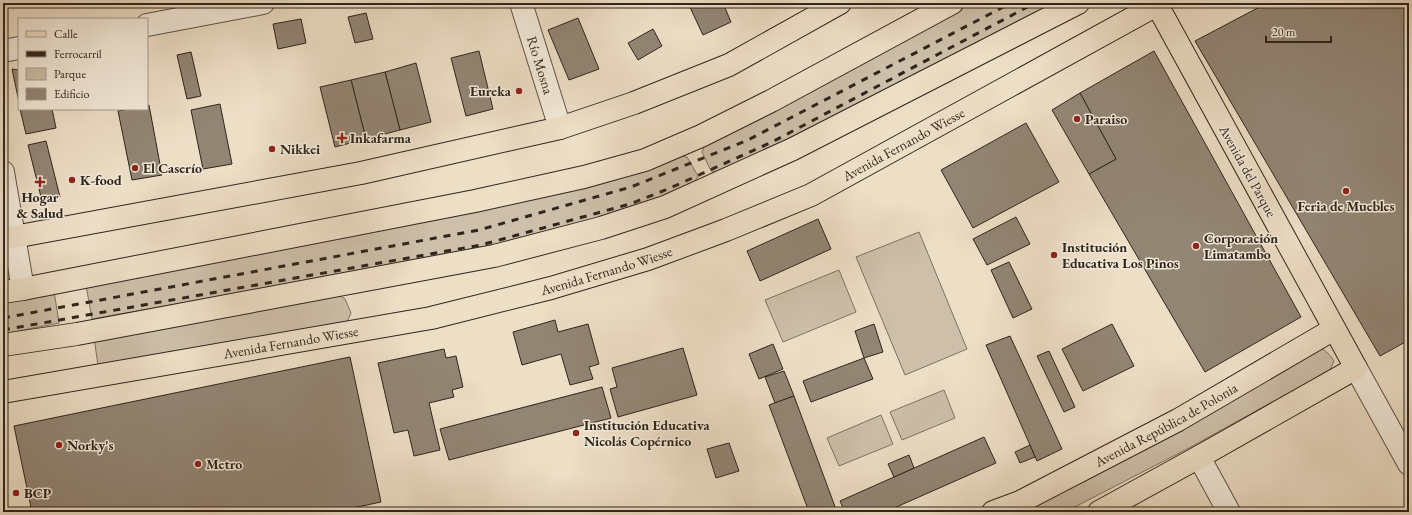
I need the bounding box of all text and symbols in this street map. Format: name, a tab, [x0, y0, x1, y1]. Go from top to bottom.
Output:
legend	[18, 18, 148, 110]
scale bar	[1266, 18, 1331, 44]
text: 20 m	[1272, 24, 1296, 40]
text: Calle	[54, 26, 78, 42]
street label: Río Mosna	[523, 34, 558, 97]
text: Ferrocarril	[54, 46, 102, 62]
text: Parque	[54, 66, 86, 82]
place label: Eureka	[470, 82, 512, 100]
text: Edificio	[54, 86, 90, 102]
marker: Eureka	[514, 86, 524, 96]
street label: Avenida Fernando Wiesse	[839, 103, 968, 185]
place label: Paraiso	[1085, 110, 1127, 128]
marker: Paraiso	[1072, 114, 1082, 124]
street label: Avenida del Parque	[1215, 121, 1281, 221]
place label: Inkafarma	[350, 129, 412, 147]
marker: Inkafarma	[337, 133, 347, 143]
place label: Nikkei	[280, 140, 320, 158]
marker: Nikkei	[267, 144, 277, 154]
place label: El Caserío	[143, 159, 202, 177]
marker: El Caserío	[130, 163, 140, 173]
place label: K-food	[80, 171, 122, 189]
marker: K-food	[67, 175, 77, 185]
marker: Hogar & Salud	[35, 177, 45, 187]
marker: Feria de Muebles	[1341, 186, 1351, 196]
place label: Hogar & Salud	[17, 188, 64, 222]
place label: Feria de Muebles	[1298, 197, 1395, 215]
place label: Corporación Limatambo	[1204, 229, 1278, 263]
place label: Institución Educativa Los Pinos	[1062, 238, 1179, 272]
marker: Corporación Limatambo	[1191, 241, 1201, 251]
street label: Avenida Fernando Wiesse	[538, 242, 675, 299]
marker: Institución Educativa Los Pinos	[1049, 250, 1059, 260]
street label: Avenida Fernando Wiesse	[221, 322, 360, 363]
street label: Avenida República de Polonia	[1091, 378, 1241, 471]
place label: Institución Educativa Nicolás Copérnico	[584, 416, 710, 450]
marker: Institución Educativa Nicolás Copérnico	[571, 428, 581, 438]
place label: Norky's	[67, 436, 114, 454]
marker: Norky's	[54, 440, 64, 450]
place label: Metro	[206, 455, 242, 473]
marker: Metro	[193, 459, 203, 469]
place label: BCP	[24, 484, 52, 502]
marker: BCP	[11, 488, 21, 498]

